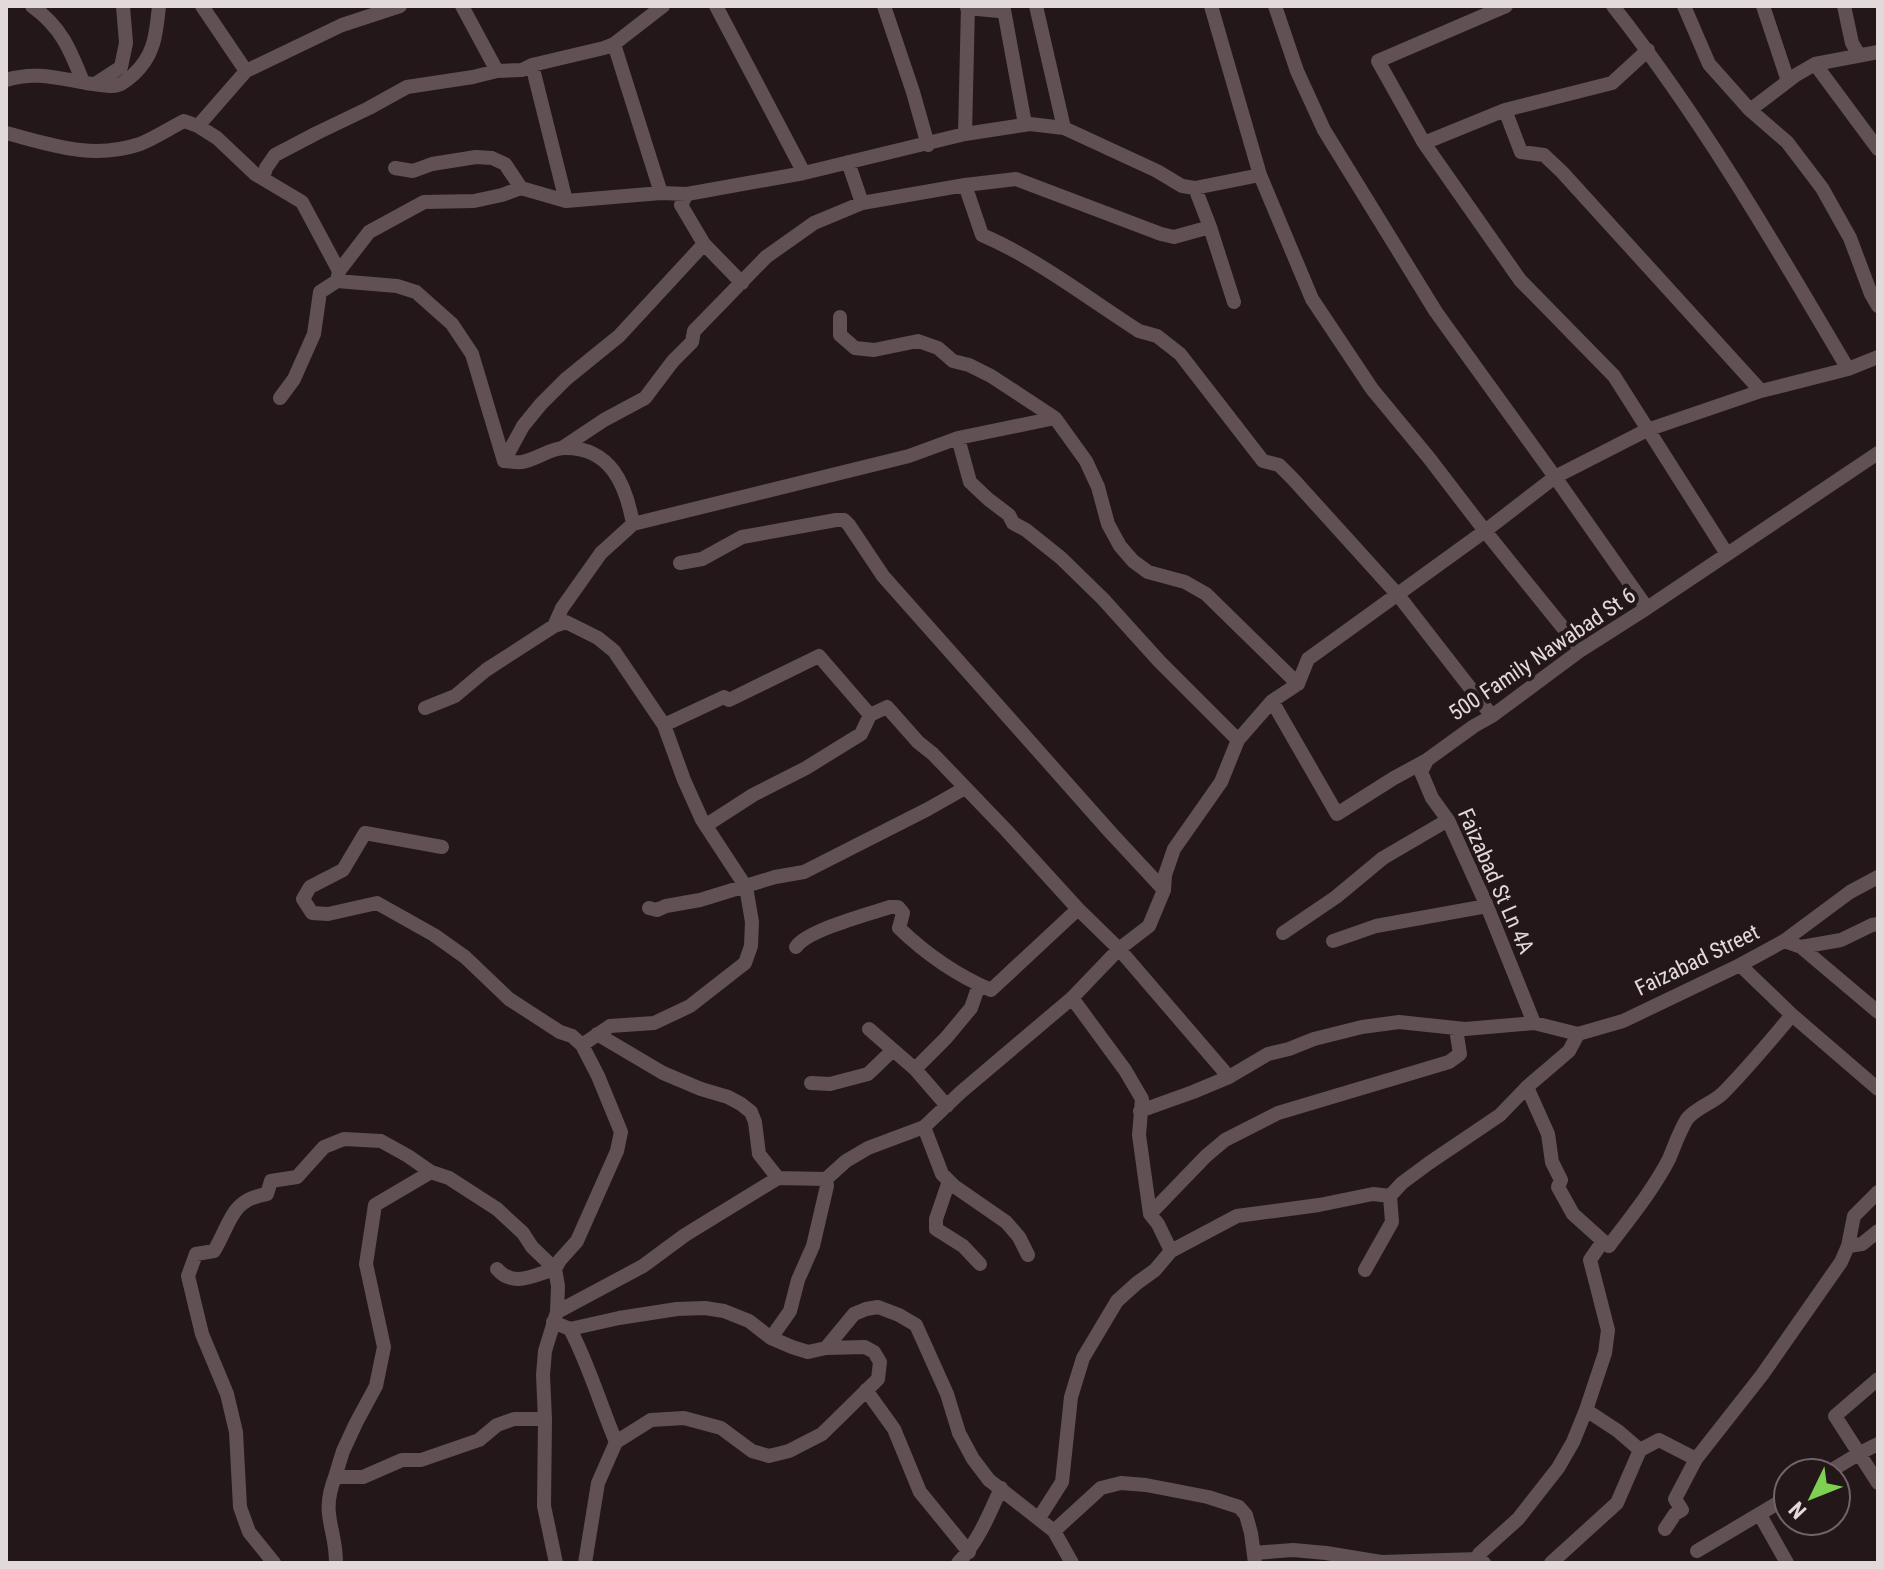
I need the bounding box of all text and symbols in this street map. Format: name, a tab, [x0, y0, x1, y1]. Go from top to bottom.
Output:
street label: 500 Family Nawabad St 6	[1444, 582, 1640, 726]
street label: Faizabad St Ln 4A	[1453, 805, 1539, 958]
street label: Faizabad Street	[1631, 919, 1763, 1001]
north arrow	[1772, 1457, 1852, 1537]
text: N	[1784, 1497, 1811, 1524]

